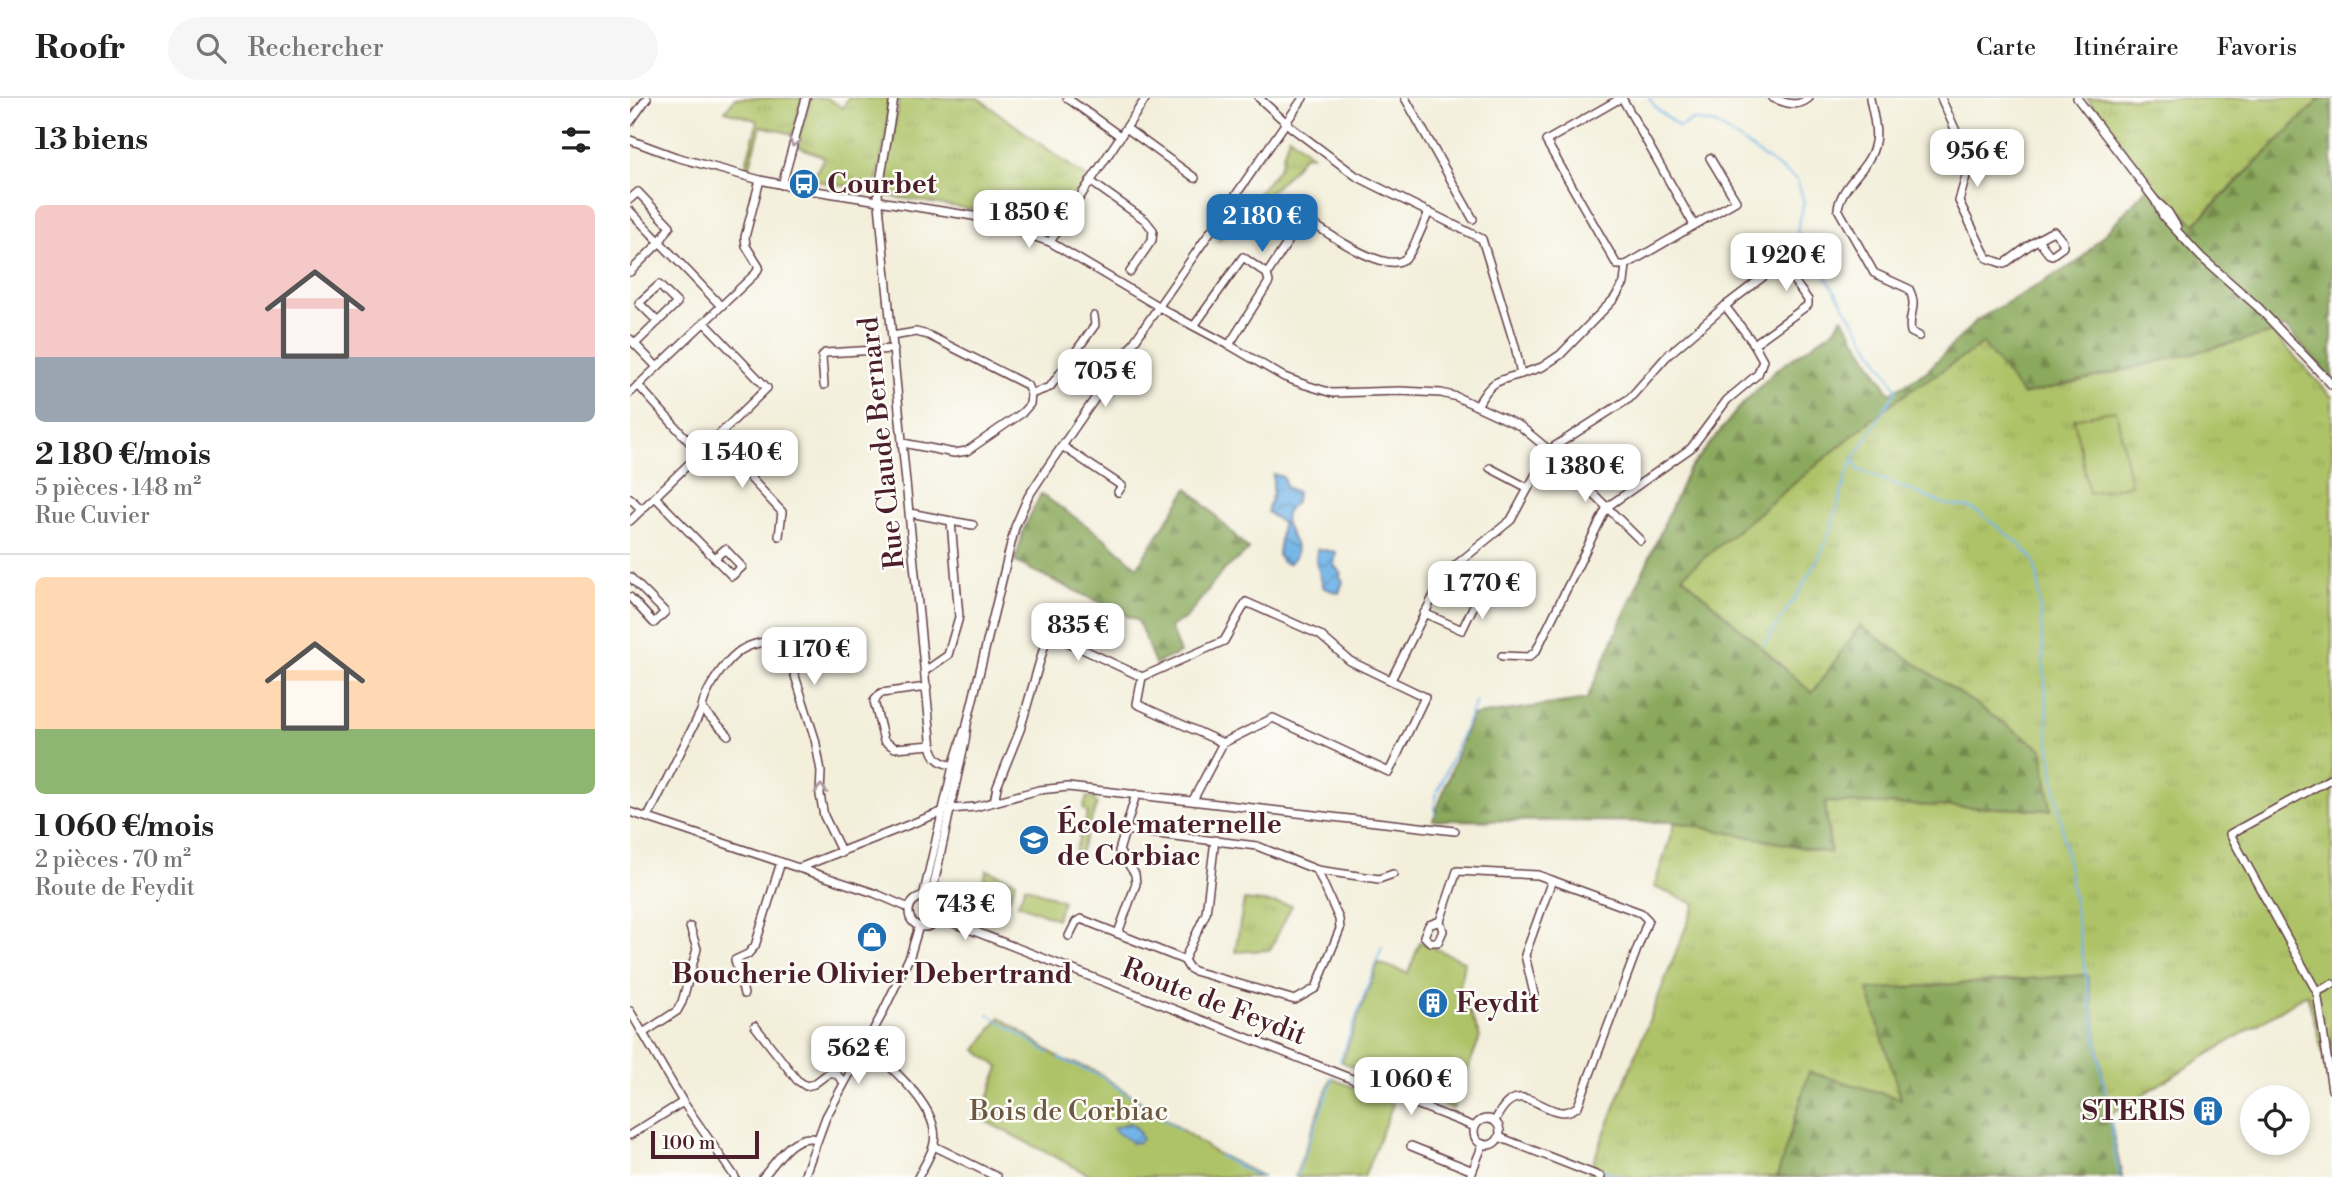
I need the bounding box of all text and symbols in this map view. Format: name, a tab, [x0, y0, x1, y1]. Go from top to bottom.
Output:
search box	[168, 17, 658, 80]
text: Roofr	[35, 28, 126, 69]
icon: search	[192, 29, 230, 67]
text: Rechercher	[248, 32, 384, 64]
text: Carte	[1976, 33, 2036, 63]
text: Itinéraire	[2074, 33, 2179, 63]
text: Favoris	[2217, 33, 2297, 63]
text: 13 biens	[35, 121, 148, 159]
icon: filters	[557, 121, 595, 159]
pin: 956 €	[1928, 130, 2026, 189]
one-way arrow	[788, 135, 802, 147]
text: 956 €	[1946, 138, 2008, 166]
bus stop icon: Courbet	[787, 167, 821, 201]
place label: Courbet	[827, 167, 938, 202]
pin: 1 850 €	[964, 190, 1094, 250]
pin: 2 180 €	[1197, 194, 1327, 254]
text: 1 850 €	[989, 199, 1069, 227]
text: 2 180 €	[1223, 203, 1301, 231]
pin: 1 920 €	[1721, 234, 1851, 293]
text: 1 920 €	[1747, 242, 1825, 270]
icon: home	[252, 251, 378, 377]
street label: Rue Claude Bernard	[851, 315, 913, 571]
pin: 705 €	[1056, 350, 1154, 409]
text: 705 €	[1074, 358, 1136, 386]
pin: 1 540 €	[677, 430, 807, 490]
text: 2 180 €/mois	[35, 436, 211, 474]
text: 1 540 €	[702, 439, 782, 467]
pin: 1 380 €	[1520, 444, 1650, 504]
text: 1 380 €	[1546, 453, 1624, 481]
text: 5 pièces · 148 m²	[35, 474, 201, 502]
text: Rue Cuvier	[35, 502, 150, 530]
pin: 1 770 €	[1417, 561, 1547, 621]
text: 1 770 €	[1444, 570, 1520, 598]
pin: 835 €	[1029, 603, 1127, 663]
text: 835 €	[1047, 612, 1109, 640]
icon: home	[252, 623, 378, 749]
pin: 1 170 €	[749, 628, 879, 687]
text: 1 170 €	[778, 636, 850, 664]
one-way arrow	[813, 783, 829, 794]
place label: École maternelle de Corbiac	[1057, 805, 1282, 874]
text: 1 060 €/mois	[35, 808, 214, 846]
school or university icon: École maternelle de Corbiac	[1017, 823, 1051, 857]
text: 2 pièces · 70 m²	[35, 846, 191, 874]
text: Route de Feydit	[35, 874, 195, 902]
pin: 743 €	[916, 882, 1014, 942]
text: 743 €	[935, 891, 995, 919]
shop icon: Boucherie Olivier Debertrand	[855, 920, 889, 954]
street label: Route de Feydit	[1117, 951, 1311, 1053]
place label: Boucherie Olivier Debertrand	[672, 957, 1073, 992]
building icon: Feydit	[1416, 986, 1450, 1020]
place label: Feydit	[1456, 986, 1540, 1021]
pin: 562 €	[809, 1026, 907, 1086]
text: 562 €	[827, 1035, 889, 1063]
pin: 1 060 €	[1346, 1058, 1476, 1117]
text: 1 060 €	[1370, 1066, 1452, 1094]
map controls	[2240, 1085, 2310, 1155]
button: locate	[2240, 1085, 2310, 1155]
park label: Bois de Corbiac	[969, 1094, 1168, 1129]
place label: STERIS	[2082, 1094, 2185, 1129]
building icon: STERIS	[2191, 1094, 2225, 1128]
scale bar	[651, 1128, 760, 1160]
text: 100 m	[662, 1131, 715, 1155]

